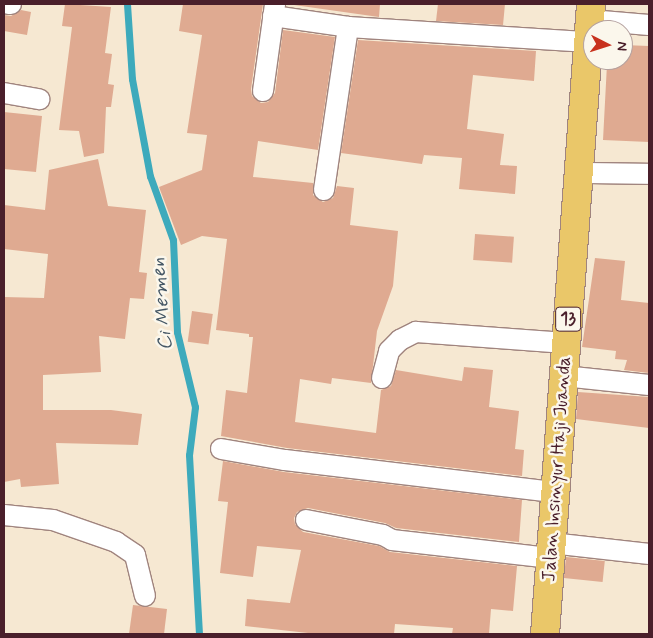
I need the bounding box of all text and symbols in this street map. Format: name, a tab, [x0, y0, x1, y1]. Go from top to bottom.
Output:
north arrow	[583, 20, 633, 70]
text: N	[613, 41, 631, 52]
water label: Ci Memen	[146, 255, 178, 353]
road number: 13	[554, 304, 582, 334]
street label: Jalan Insinyur Haji Juanda	[537, 351, 577, 587]

